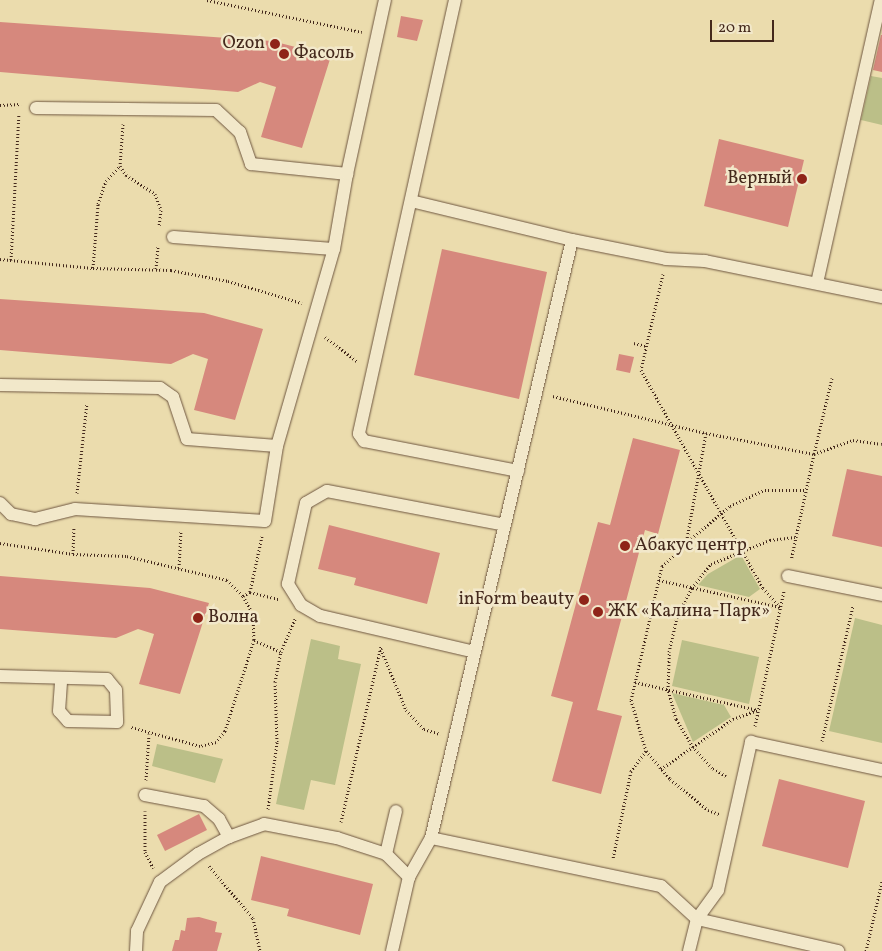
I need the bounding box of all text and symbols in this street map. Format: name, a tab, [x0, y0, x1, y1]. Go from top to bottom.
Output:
scale bar	[712, 10, 776, 42]
text: 20 m	[718, 18, 751, 39]
place label: Ozon	[223, 33, 265, 55]
marker: Ozon	[269, 38, 281, 50]
place label: Фасоль	[294, 43, 354, 65]
marker: Фасоль	[278, 48, 290, 60]
place label: Верный	[727, 168, 792, 190]
marker: Верный	[796, 173, 808, 185]
place label: Абакус центр	[635, 535, 747, 557]
marker: Абакус центр	[619, 540, 631, 552]
place label: inForm beauty	[458, 589, 574, 611]
marker: inForm beauty	[578, 594, 590, 606]
place label: ЖК «Калина-Парк»	[608, 601, 770, 623]
marker: ЖК «Калина-Парк»	[592, 606, 604, 618]
place label: Волна	[208, 607, 259, 629]
marker: Волна	[192, 612, 204, 624]

